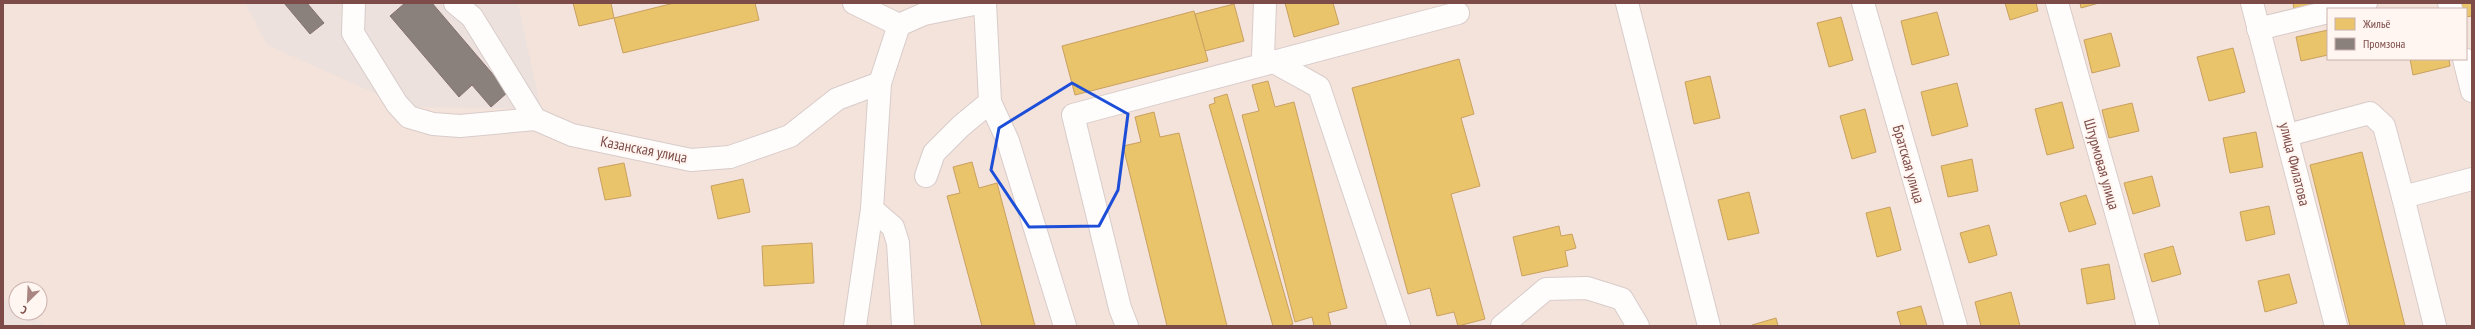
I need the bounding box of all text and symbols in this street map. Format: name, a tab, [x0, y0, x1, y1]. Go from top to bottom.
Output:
legend	[2327, 8, 2467, 60]
text: Жильё	[2362, 16, 2390, 31]
text: Промзона	[2363, 36, 2406, 51]
street label: Штурмовая улица	[2080, 116, 2124, 212]
street label: улица Филатова	[2275, 120, 2315, 208]
street label: Братская улица	[1889, 123, 1929, 205]
street label: Казанская улица	[599, 131, 689, 167]
north arrow	[8, 281, 48, 321]
text: С	[19, 303, 29, 318]

